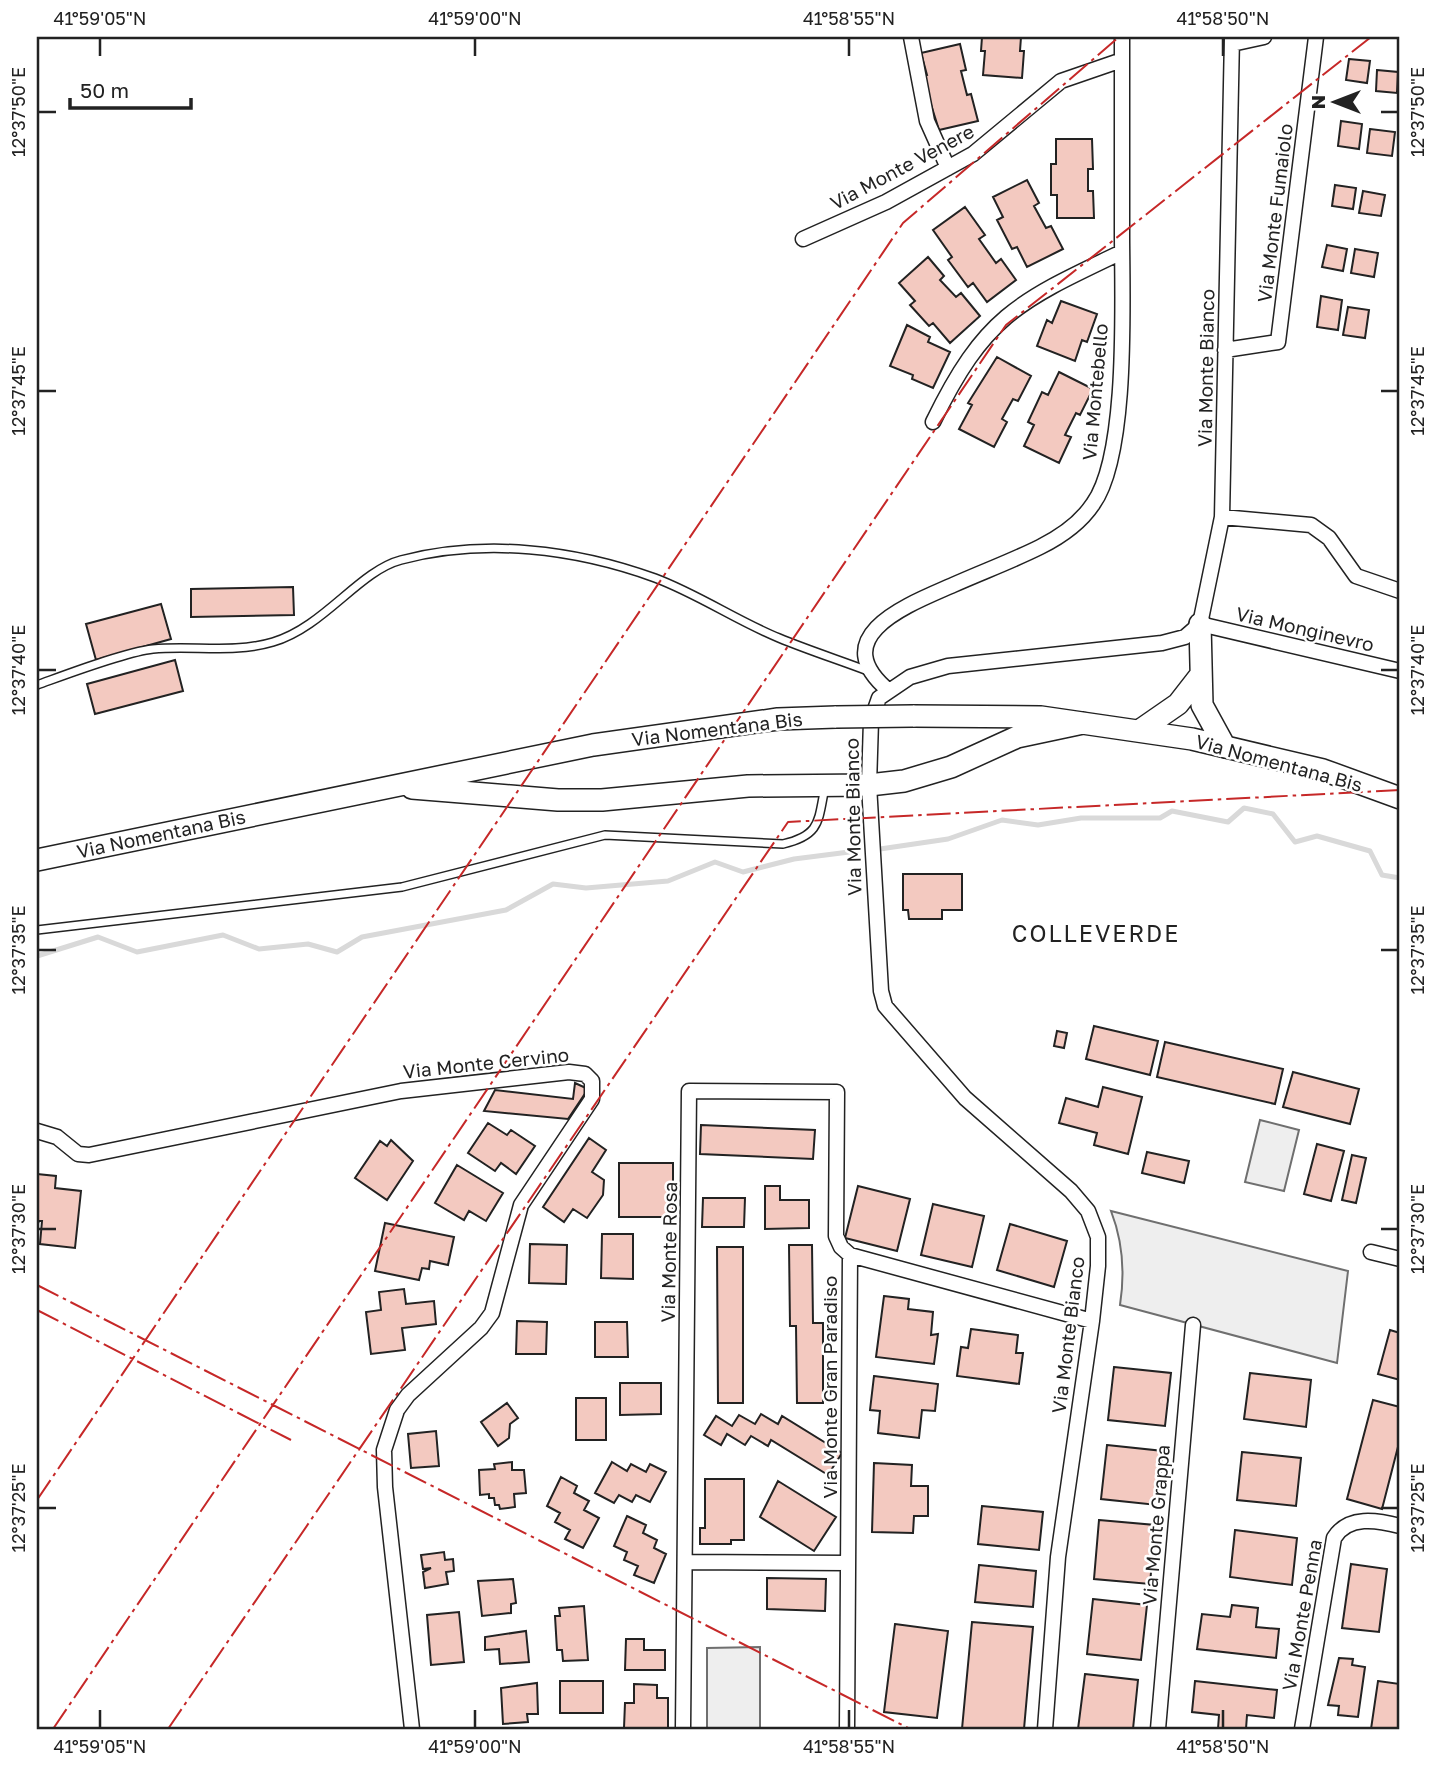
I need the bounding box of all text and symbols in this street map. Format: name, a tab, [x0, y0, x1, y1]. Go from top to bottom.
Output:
text: 41°59'05"N	[54, 7, 146, 29]
text: 41°59'00"N	[428, 7, 522, 29]
text: 41°58'55"N	[803, 7, 895, 29]
text: 41°58'50"N	[1177, 7, 1269, 29]
scale bar	[70, 66, 191, 110]
north arrow	[1300, 66, 1370, 136]
text: 12°37'50"E	[7, 67, 29, 157]
text: 12°37'50"E	[1406, 67, 1428, 157]
text: 50 m	[80, 77, 129, 103]
text: N	[1306, 95, 1329, 109]
street label: Via Monte Venere	[826, 119, 978, 214]
street label: Via Monte Fumaiolo	[1252, 122, 1297, 304]
street label: Via Monte Bianco	[1193, 289, 1218, 447]
street label: Via Montebello	[1077, 323, 1112, 461]
text: 12°37'45"E	[7, 346, 29, 436]
text: 12°37'45"E	[1406, 346, 1428, 436]
street label: Via Monginevro	[1234, 601, 1376, 656]
text: 12°37'40"E	[7, 625, 29, 715]
text: 12°37'40"E	[1406, 625, 1428, 715]
street label: Via Nomentana Bis	[630, 707, 804, 750]
street label: Via Nomentana Bis	[1193, 729, 1365, 796]
street label: Via Monte Bianco	[840, 738, 865, 896]
street label: Via Nomentana Bis	[74, 804, 247, 863]
text: 12°37'35"E	[7, 905, 29, 995]
text: 12°37'35"E	[1406, 905, 1428, 995]
district label: COLLEVERDE	[1012, 919, 1180, 947]
street label: Via Monte Cervino	[402, 1042, 570, 1083]
street label: Via Monte Rosa	[656, 1181, 681, 1323]
text: 12°37'30"E	[7, 1184, 29, 1274]
text: 12°37'30"E	[1406, 1184, 1428, 1274]
street label: Via Monte Bianco	[1046, 1255, 1089, 1415]
street label: Via Monte Gran Paradiso	[818, 1276, 841, 1498]
street label: Via Monte Grappa	[1137, 1444, 1174, 1606]
text: 12°37'25"E	[7, 1463, 29, 1553]
text: 12°37'25"E	[1406, 1463, 1428, 1553]
street label: Via Monte Penna	[1277, 1537, 1326, 1692]
text: 41°59'05"N	[54, 1735, 146, 1757]
text: 41°59'00"N	[428, 1735, 522, 1757]
text: 41°58'55"N	[803, 1735, 895, 1757]
text: 41°58'50"N	[1177, 1735, 1269, 1757]

